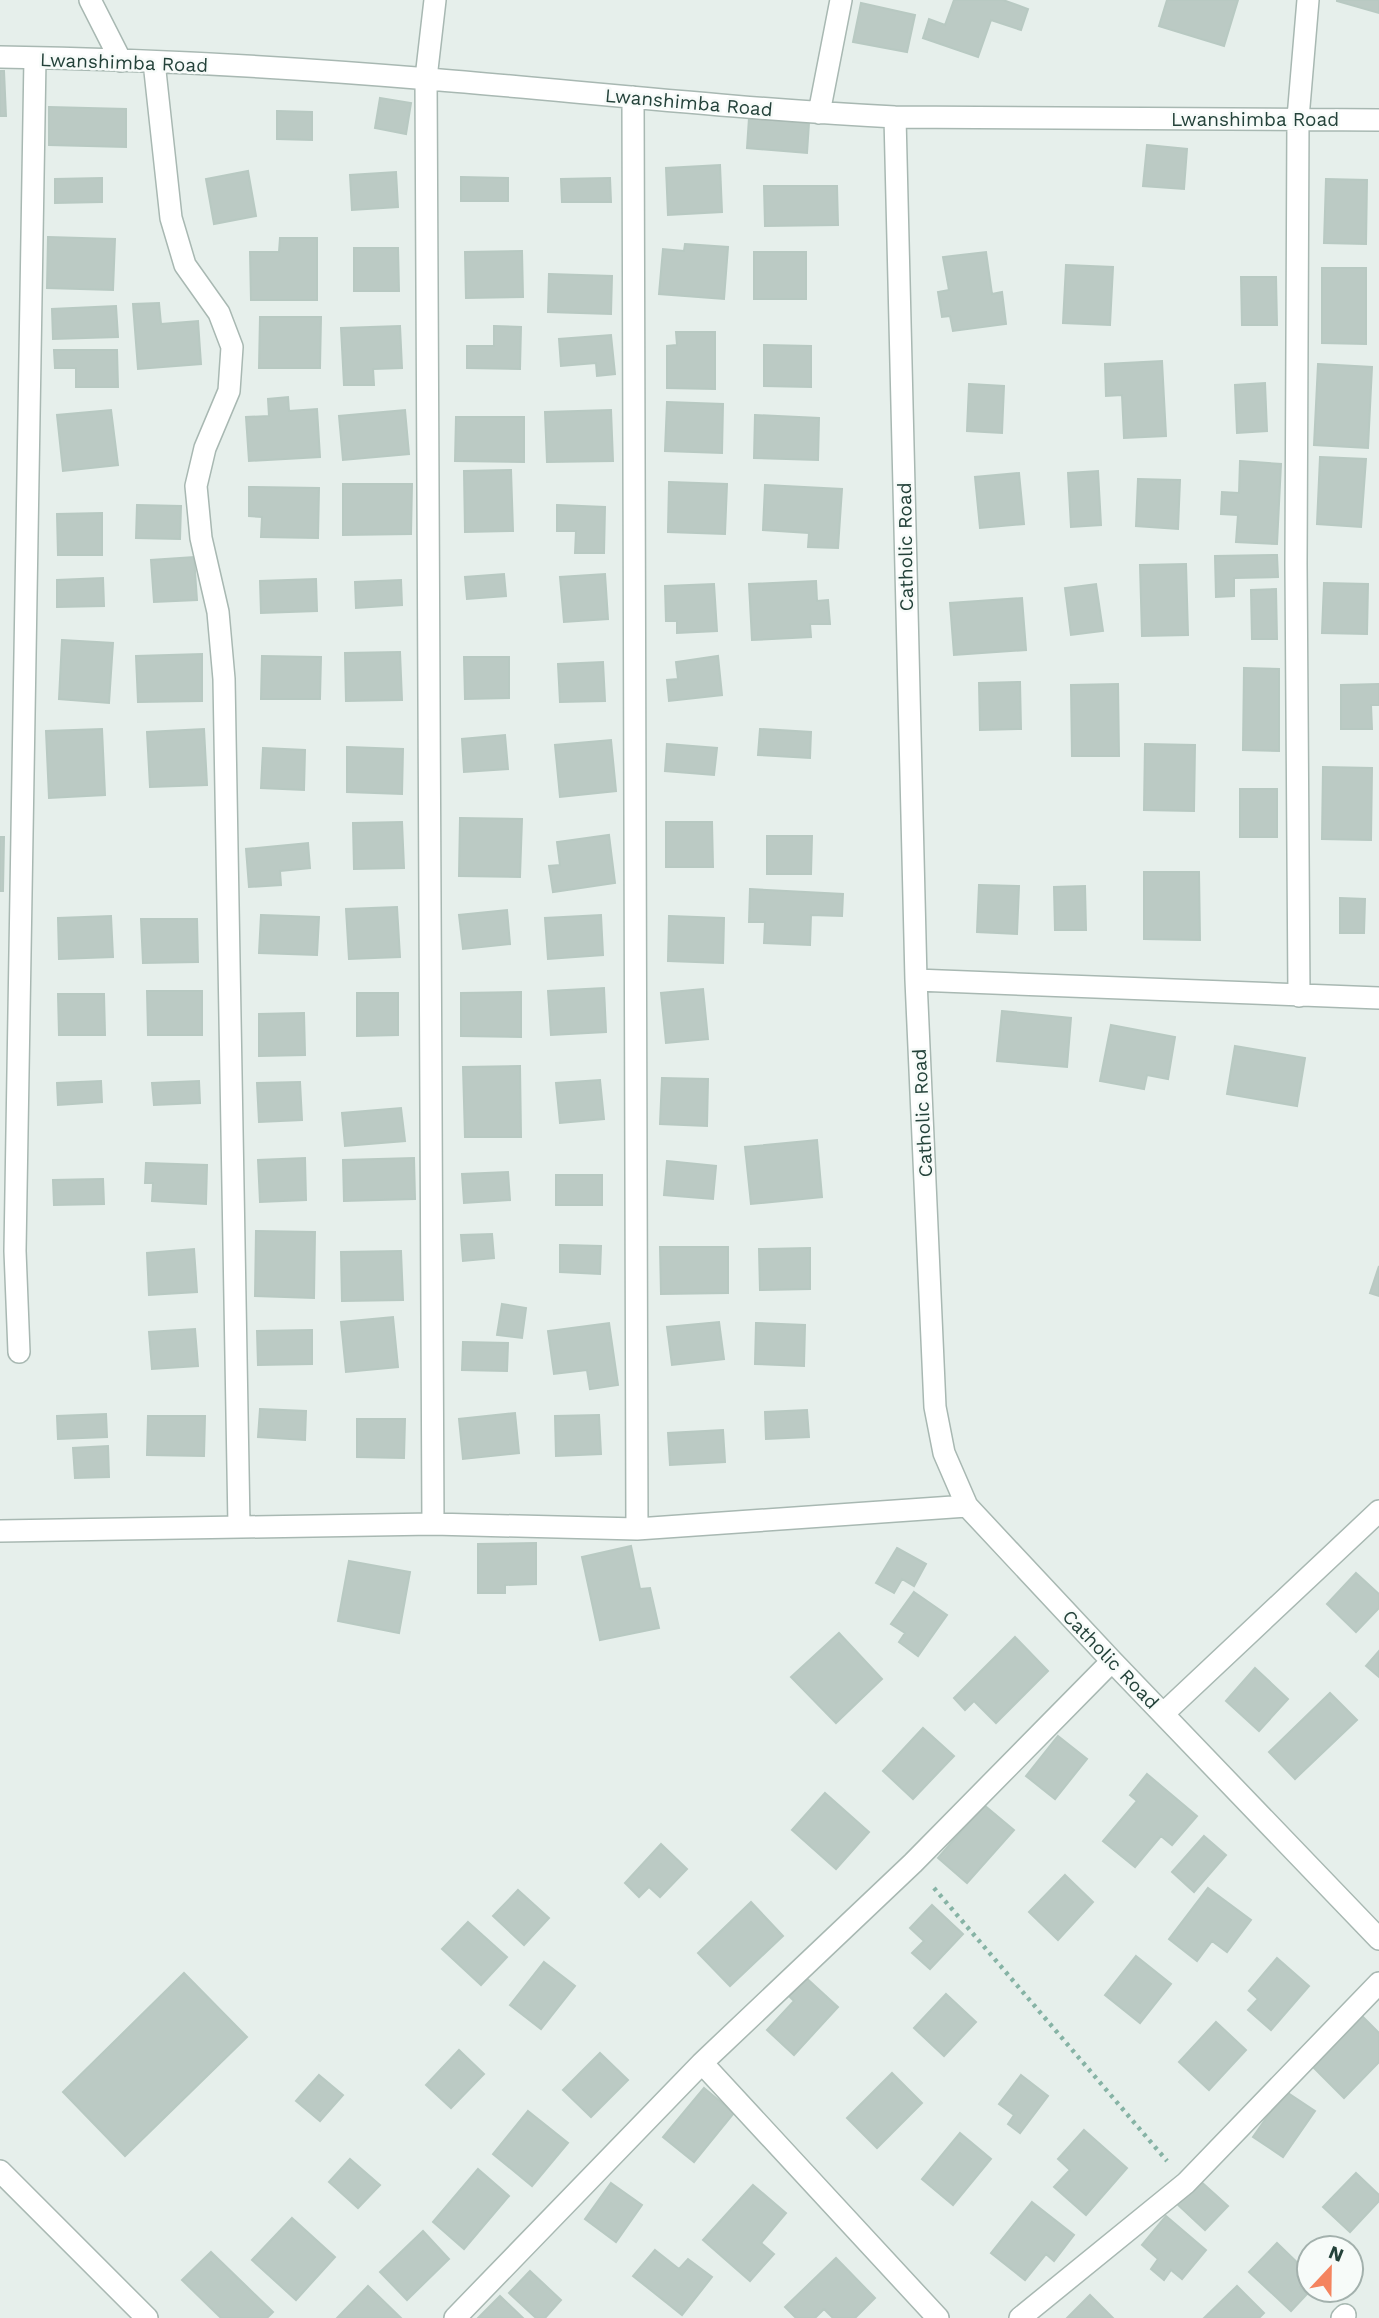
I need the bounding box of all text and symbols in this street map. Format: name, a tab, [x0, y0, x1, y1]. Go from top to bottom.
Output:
street label: Lwanshimba Road	[40, 48, 208, 77]
street label: Lwanshimba Road	[604, 84, 774, 121]
street label: Lwanshimba Road	[1171, 108, 1339, 131]
street label: Catholic Road	[893, 482, 918, 612]
street label: Catholic Road	[908, 1048, 937, 1178]
street label: Catholic Road	[1058, 1605, 1164, 1714]
north arrow	[1295, 2234, 1365, 2304]
text: N	[1325, 2240, 1347, 2267]

